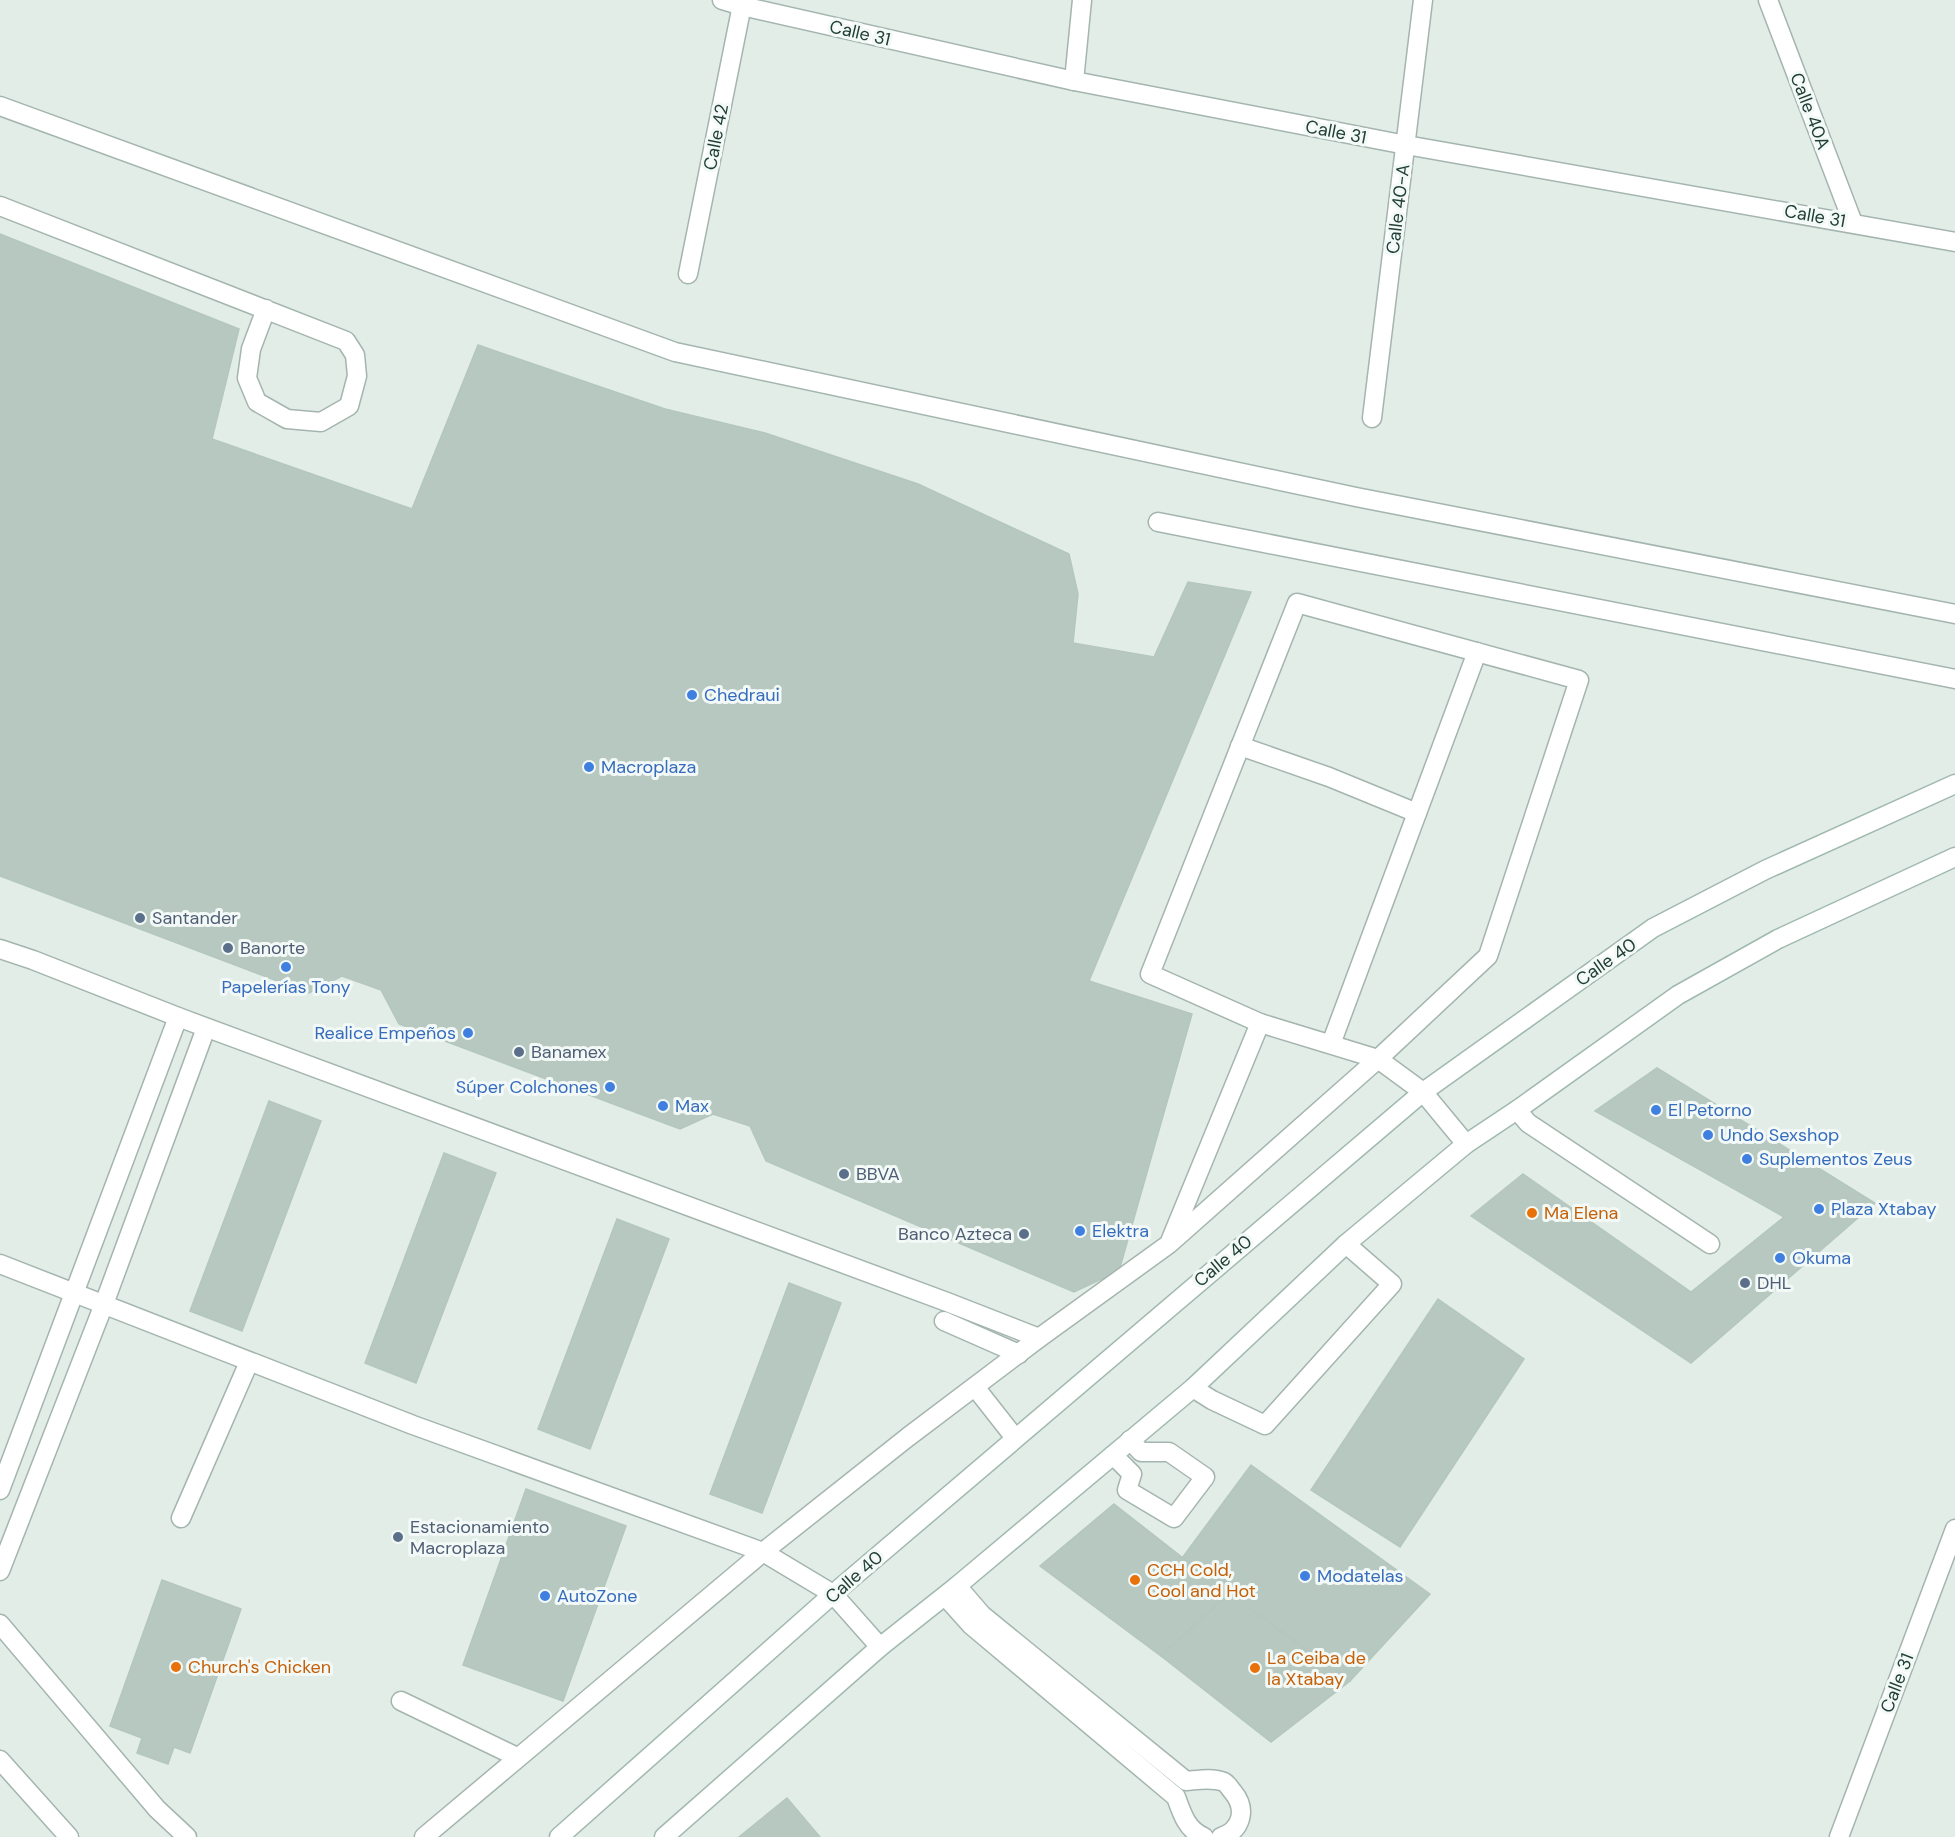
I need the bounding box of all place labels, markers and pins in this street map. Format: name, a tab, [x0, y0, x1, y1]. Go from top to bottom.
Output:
place label: Chedraui	[704, 683, 780, 707]
marker: Chedraui	[685, 688, 699, 702]
place label: Macroplaza	[601, 755, 696, 779]
marker: Macroplaza	[582, 760, 596, 774]
place label: Santander	[152, 906, 238, 930]
marker: Santander	[133, 911, 147, 925]
place label: Banorte	[240, 936, 305, 960]
marker: Banorte	[221, 941, 235, 955]
marker: Papelerías Tony	[279, 960, 293, 974]
place label: Papelerías Tony	[221, 975, 351, 999]
place label: Realice Empeños	[314, 1021, 456, 1045]
marker: Realice Empeños	[461, 1026, 475, 1040]
place label: Banamex	[531, 1040, 607, 1064]
marker: Banamex	[512, 1045, 526, 1059]
place label: Súper Colchones	[456, 1075, 598, 1099]
marker: Súper Colchones	[603, 1080, 617, 1094]
place label: Max	[675, 1094, 709, 1118]
place label: El Petorno	[1668, 1098, 1752, 1122]
marker: Max	[656, 1099, 670, 1113]
marker: El Petorno	[1649, 1103, 1663, 1117]
place label: Undo Sexshop	[1720, 1123, 1839, 1147]
marker: Undo Sexshop	[1701, 1128, 1715, 1142]
place label: Suplementos Zeus	[1759, 1147, 1912, 1171]
marker: Suplementos Zeus	[1740, 1152, 1754, 1166]
place label: BBVA	[856, 1162, 900, 1186]
marker: BBVA	[837, 1167, 851, 1181]
place label: Plaza Xtabay	[1831, 1197, 1937, 1221]
place label: Ma Elena	[1544, 1201, 1618, 1225]
marker: Plaza Xtabay	[1812, 1202, 1826, 1216]
marker: Ma Elena	[1525, 1206, 1539, 1220]
place label: Elektra	[1092, 1219, 1149, 1243]
place label: Banco Azteca	[898, 1222, 1012, 1246]
marker: Elektra	[1073, 1224, 1087, 1238]
marker: Banco Azteca	[1017, 1227, 1031, 1241]
place label: Okuma	[1792, 1246, 1851, 1270]
marker: Okuma	[1773, 1251, 1787, 1265]
place label: DHL	[1757, 1271, 1791, 1295]
marker: DHL	[1738, 1276, 1752, 1290]
place label: Estacionamiento Macroplaza	[410, 1515, 549, 1560]
marker: Estacionamiento Macroplaza	[391, 1530, 405, 1544]
place label: CCH Cold, Cool and Hot	[1147, 1558, 1256, 1603]
place label: Modatelas	[1317, 1564, 1404, 1588]
marker: Modatelas	[1298, 1569, 1312, 1583]
marker: CCH Cold, Cool and Hot	[1128, 1573, 1142, 1587]
place label: AutoZone	[557, 1584, 638, 1608]
marker: AutoZone	[538, 1589, 552, 1603]
place label: La Ceiba de la Xtabay	[1267, 1646, 1366, 1691]
place label: Church's Chicken	[188, 1655, 331, 1679]
marker: Church's Chicken	[169, 1660, 183, 1674]
marker: La Ceiba de la Xtabay	[1248, 1661, 1262, 1675]

